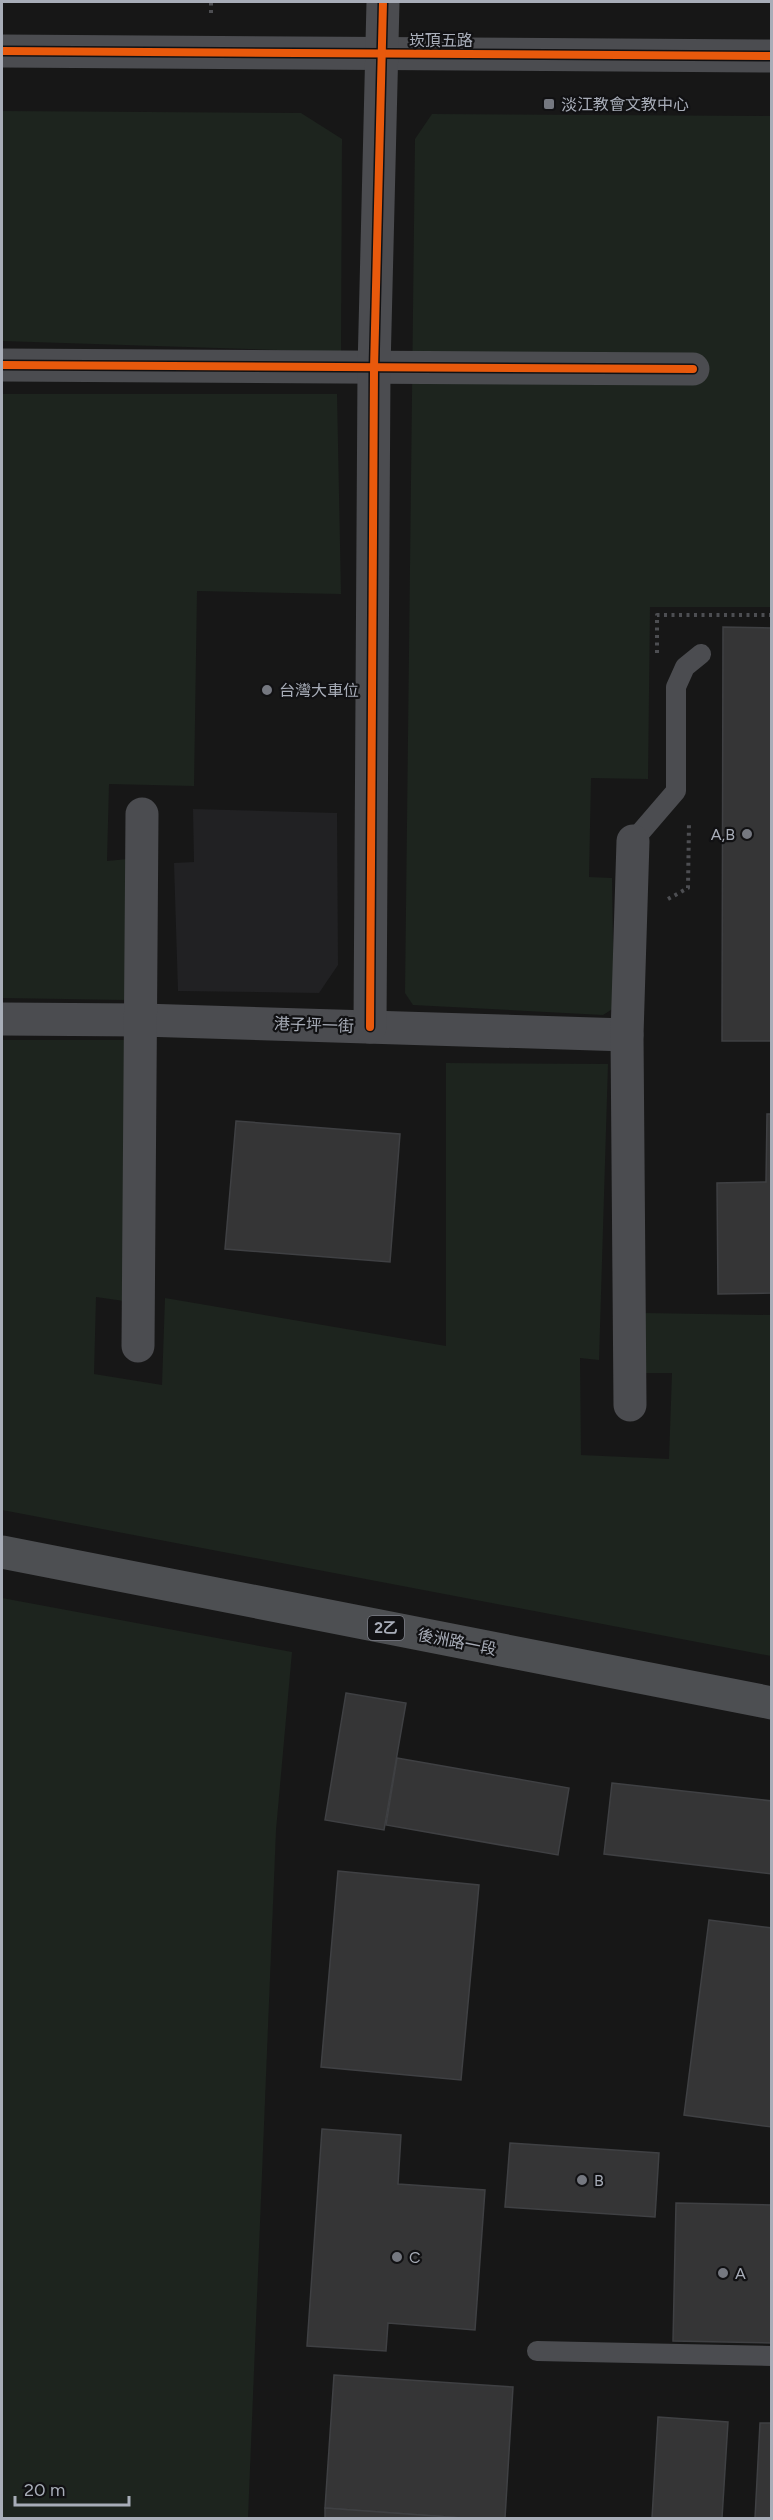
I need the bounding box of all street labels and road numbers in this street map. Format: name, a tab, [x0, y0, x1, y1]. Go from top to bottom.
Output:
street label: 崁頂五路	[409, 31, 473, 50]
street label: 港子坪一街	[274, 1014, 354, 1036]
road number: 2乙	[368, 1616, 404, 1640]
street label: 後洲路一段	[416, 1625, 498, 1659]

